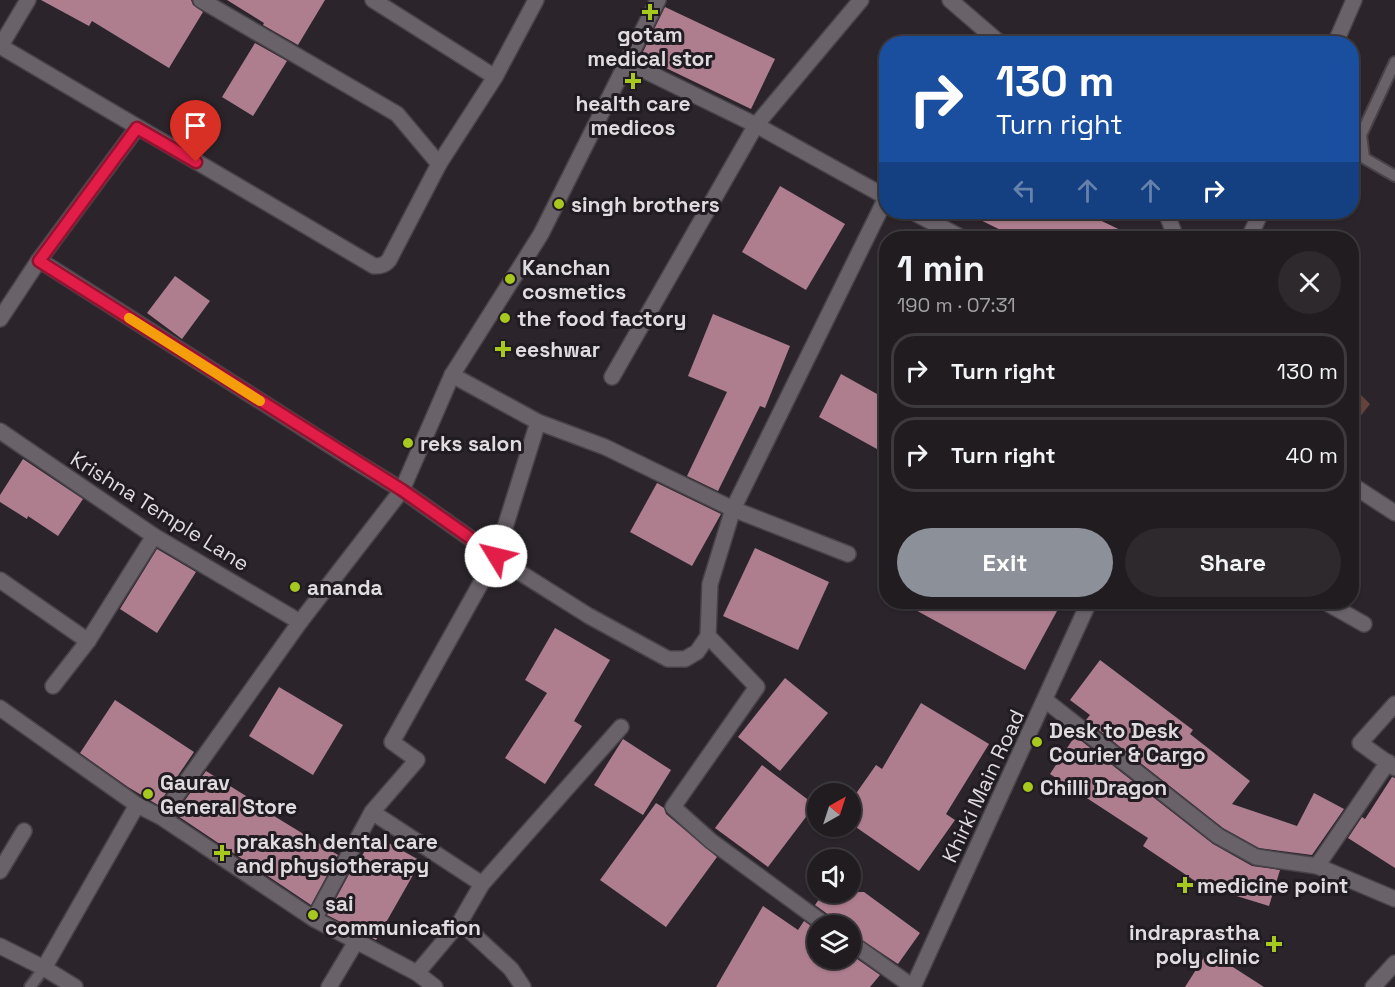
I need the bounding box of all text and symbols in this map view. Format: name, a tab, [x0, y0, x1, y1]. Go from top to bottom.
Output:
marker: gotam medical stor	[643, 5, 657, 19]
place label: gotam medical stor	[587, 21, 713, 72]
text: 130 m	[996, 55, 1114, 108]
icon: right	[897, 60, 975, 138]
marker: health care medicos	[626, 74, 640, 88]
place label: health care medicos	[575, 90, 691, 141]
pin	[170, 100, 221, 162]
text: Turn right	[996, 107, 1123, 142]
icon: arrive	[179, 109, 212, 142]
icon: left	[1008, 174, 1041, 207]
icon: ahead	[1071, 174, 1104, 207]
icon: ahead	[1134, 174, 1167, 207]
icon: right	[1197, 174, 1230, 207]
place label: singh brothers	[571, 191, 720, 218]
marker: singh brothers	[552, 197, 566, 211]
text: 1 min	[897, 246, 985, 292]
button: close	[1278, 251, 1341, 314]
place label: Kanchan cosmetics	[522, 254, 626, 305]
marker: Kanchan cosmetics	[503, 272, 517, 286]
text: 190 m · 07:31	[897, 292, 1016, 318]
place label: the food factory	[517, 305, 686, 332]
marker: the food factory	[498, 311, 512, 325]
place label: eeshwar	[515, 336, 600, 363]
marker: eeshwar	[496, 342, 510, 356]
icon: right	[900, 354, 933, 387]
text: Turn right	[951, 357, 1056, 385]
text: 130 m	[1277, 357, 1338, 385]
place label: reks salon	[420, 430, 522, 457]
marker: reks salon	[401, 436, 415, 450]
icon: right	[900, 438, 933, 471]
text: Turn right	[951, 441, 1056, 469]
text: 40 m	[1286, 441, 1338, 469]
street label: Krishna Temple Lane	[66, 445, 254, 577]
position arrow	[464, 524, 528, 588]
button: Exit	[897, 528, 1113, 597]
button: Share	[1125, 528, 1341, 597]
place label: ananda	[307, 574, 383, 601]
marker: ananda	[288, 580, 302, 594]
street label: Khirki Main Road	[936, 705, 1030, 867]
place label: Desk to Desk Courier & Cargo	[1049, 717, 1206, 768]
marker: Desk to Desk Courier & Cargo	[1030, 735, 1044, 749]
place label: Gaurav General Store	[160, 769, 297, 820]
place label: Chilli Dragon	[1040, 774, 1167, 801]
marker: Chilli Dragon	[1021, 780, 1035, 794]
north arrow	[807, 783, 861, 837]
map controls	[807, 783, 861, 969]
marker: Gaurav General Store	[141, 787, 155, 801]
place label: prakash dental care and physiotherapy	[236, 828, 438, 879]
marker: prakash dental care and physiotherapy	[213, 844, 231, 862]
button: sound	[807, 849, 861, 903]
place label: medicine point	[1197, 872, 1348, 899]
marker: medicine point	[1178, 878, 1192, 892]
place label: sai communicafion	[325, 890, 481, 941]
marker: sai communicafion	[306, 908, 320, 922]
button: layers	[807, 915, 861, 969]
place label: indraprastha poly clinic	[1129, 919, 1260, 970]
marker: indraprastha poly clinic	[1265, 935, 1283, 953]

